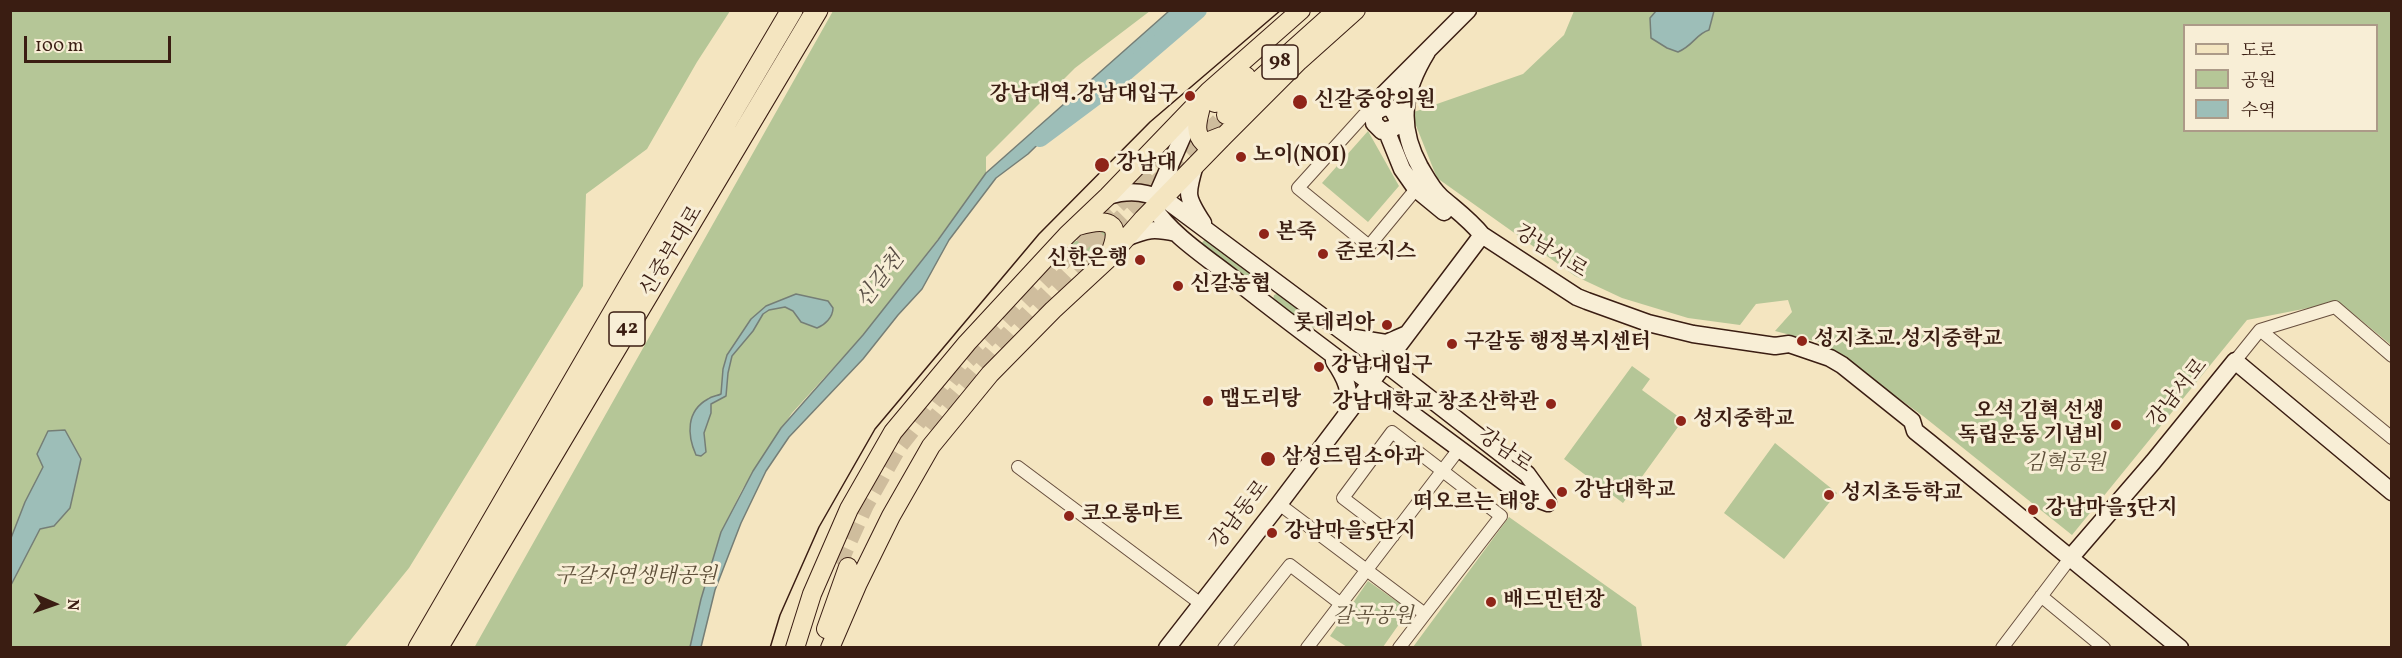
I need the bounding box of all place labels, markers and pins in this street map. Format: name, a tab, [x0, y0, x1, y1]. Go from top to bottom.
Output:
place label: 강남대역.강남대입구	[989, 83, 1178, 109]
marker: 강남대역.강남대입구	[1183, 89, 1197, 103]
place label: 신갈중앙의원	[1314, 89, 1436, 115]
marker: 신갈중앙의원	[1291, 93, 1309, 111]
place label: 노이(NOI)	[1253, 144, 1346, 170]
marker: 노이(NOI)	[1234, 150, 1248, 164]
place label: 강남대	[1116, 152, 1177, 178]
marker: 강남대	[1093, 156, 1111, 174]
place label: 본죽	[1276, 221, 1317, 247]
marker: 본죽	[1257, 227, 1271, 241]
place label: 준로지스	[1335, 241, 1416, 267]
place label: 신한은행	[1047, 247, 1128, 273]
marker: 준로지스	[1316, 247, 1330, 261]
marker: 신한은행	[1133, 253, 1147, 267]
place label: 신갈농협	[1190, 273, 1271, 299]
marker: 신갈농협	[1171, 279, 1185, 293]
place label: 롯데리아	[1294, 312, 1375, 338]
marker: 롯데리아	[1380, 318, 1394, 332]
place label: 성지초교.성지중학교	[1814, 328, 2003, 354]
place label: 구갈동 행정복지센터	[1464, 331, 1651, 357]
marker: 성지초교.성지중학교	[1795, 334, 1809, 348]
marker: 구갈동 행정복지센터	[1445, 337, 1459, 351]
place label: 강남대입구	[1331, 354, 1432, 380]
marker: 강남대입구	[1312, 360, 1326, 374]
place label: 맵도리탕	[1220, 388, 1301, 414]
place label: 강남대학교 창조산학관	[1332, 391, 1539, 417]
marker: 맵도리탕	[1201, 394, 1215, 408]
marker: 강남대학교 창조산학관	[1544, 397, 1558, 411]
place label: 오석 김혁 선생 독립운동 기념비	[1958, 400, 2104, 450]
place label: 성지중학교	[1693, 408, 1794, 434]
marker: 성지중학교	[1674, 414, 1688, 428]
marker: 오석 김혁 선생 독립운동 기념비	[2109, 418, 2123, 432]
place label: 삼성드림소아과	[1282, 446, 1424, 472]
marker: 삼성드림소아과	[1259, 450, 1277, 468]
place label: 강남대학교	[1574, 479, 1675, 505]
place label: 성지초등학교	[1841, 482, 1963, 508]
marker: 강남대학교	[1555, 485, 1569, 499]
marker: 성지초등학교	[1822, 488, 1836, 502]
place label: 떠오르는 태양	[1413, 491, 1539, 517]
marker: 떠오르는 태양	[1544, 497, 1558, 511]
place label: 강남마을3단지	[2045, 497, 2177, 523]
place label: 코오롱마트	[1081, 503, 1182, 529]
marker: 강남마을3단지	[2026, 503, 2040, 517]
marker: 코오롱마트	[1062, 509, 1076, 523]
place label: 강남마을5단지	[1284, 520, 1416, 546]
marker: 강남마을5단지	[1265, 526, 1279, 540]
place label: 배드민턴장	[1503, 589, 1604, 615]
marker: 배드민턴장	[1484, 595, 1498, 609]

